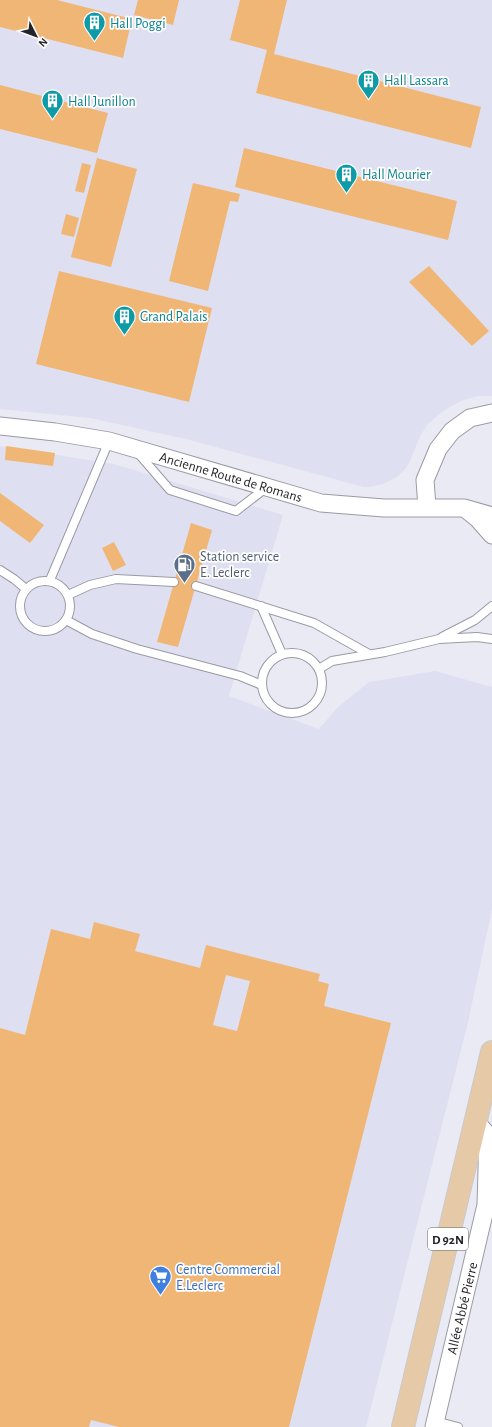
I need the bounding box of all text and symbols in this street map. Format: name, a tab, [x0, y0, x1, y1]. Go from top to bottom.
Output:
building icon: Hall Poggi	[81, 10, 107, 43]
north arrow	[16, 16, 56, 56]
place label: Hall Poggi	[110, 17, 166, 31]
text: N	[36, 36, 50, 49]
building icon: Hall Lassara	[356, 67, 382, 100]
place label: Hall Lassara	[384, 74, 449, 88]
building icon: Hall Junillon	[40, 88, 66, 121]
place label: Hall Junillon	[68, 95, 136, 109]
building icon: Hall Mourier	[333, 161, 359, 194]
place label: Hall Mourier	[362, 168, 431, 182]
building icon: Grand Palais	[111, 303, 137, 336]
place label: Grand Palais	[140, 310, 208, 324]
street label: Ancienne Route de Romans	[158, 450, 303, 505]
place label: Station service E. Leclerc	[200, 550, 279, 580]
fuel station icon: Station service E. Leclerc	[172, 551, 198, 584]
road number: D 92N	[428, 1228, 468, 1250]
street label: Allée Abbé Pierre	[445, 1261, 480, 1356]
place label: Centre Commercial E.Leclerc	[176, 1263, 280, 1293]
supermarket icon: Centre Commercial E.Leclerc	[148, 1264, 174, 1297]

